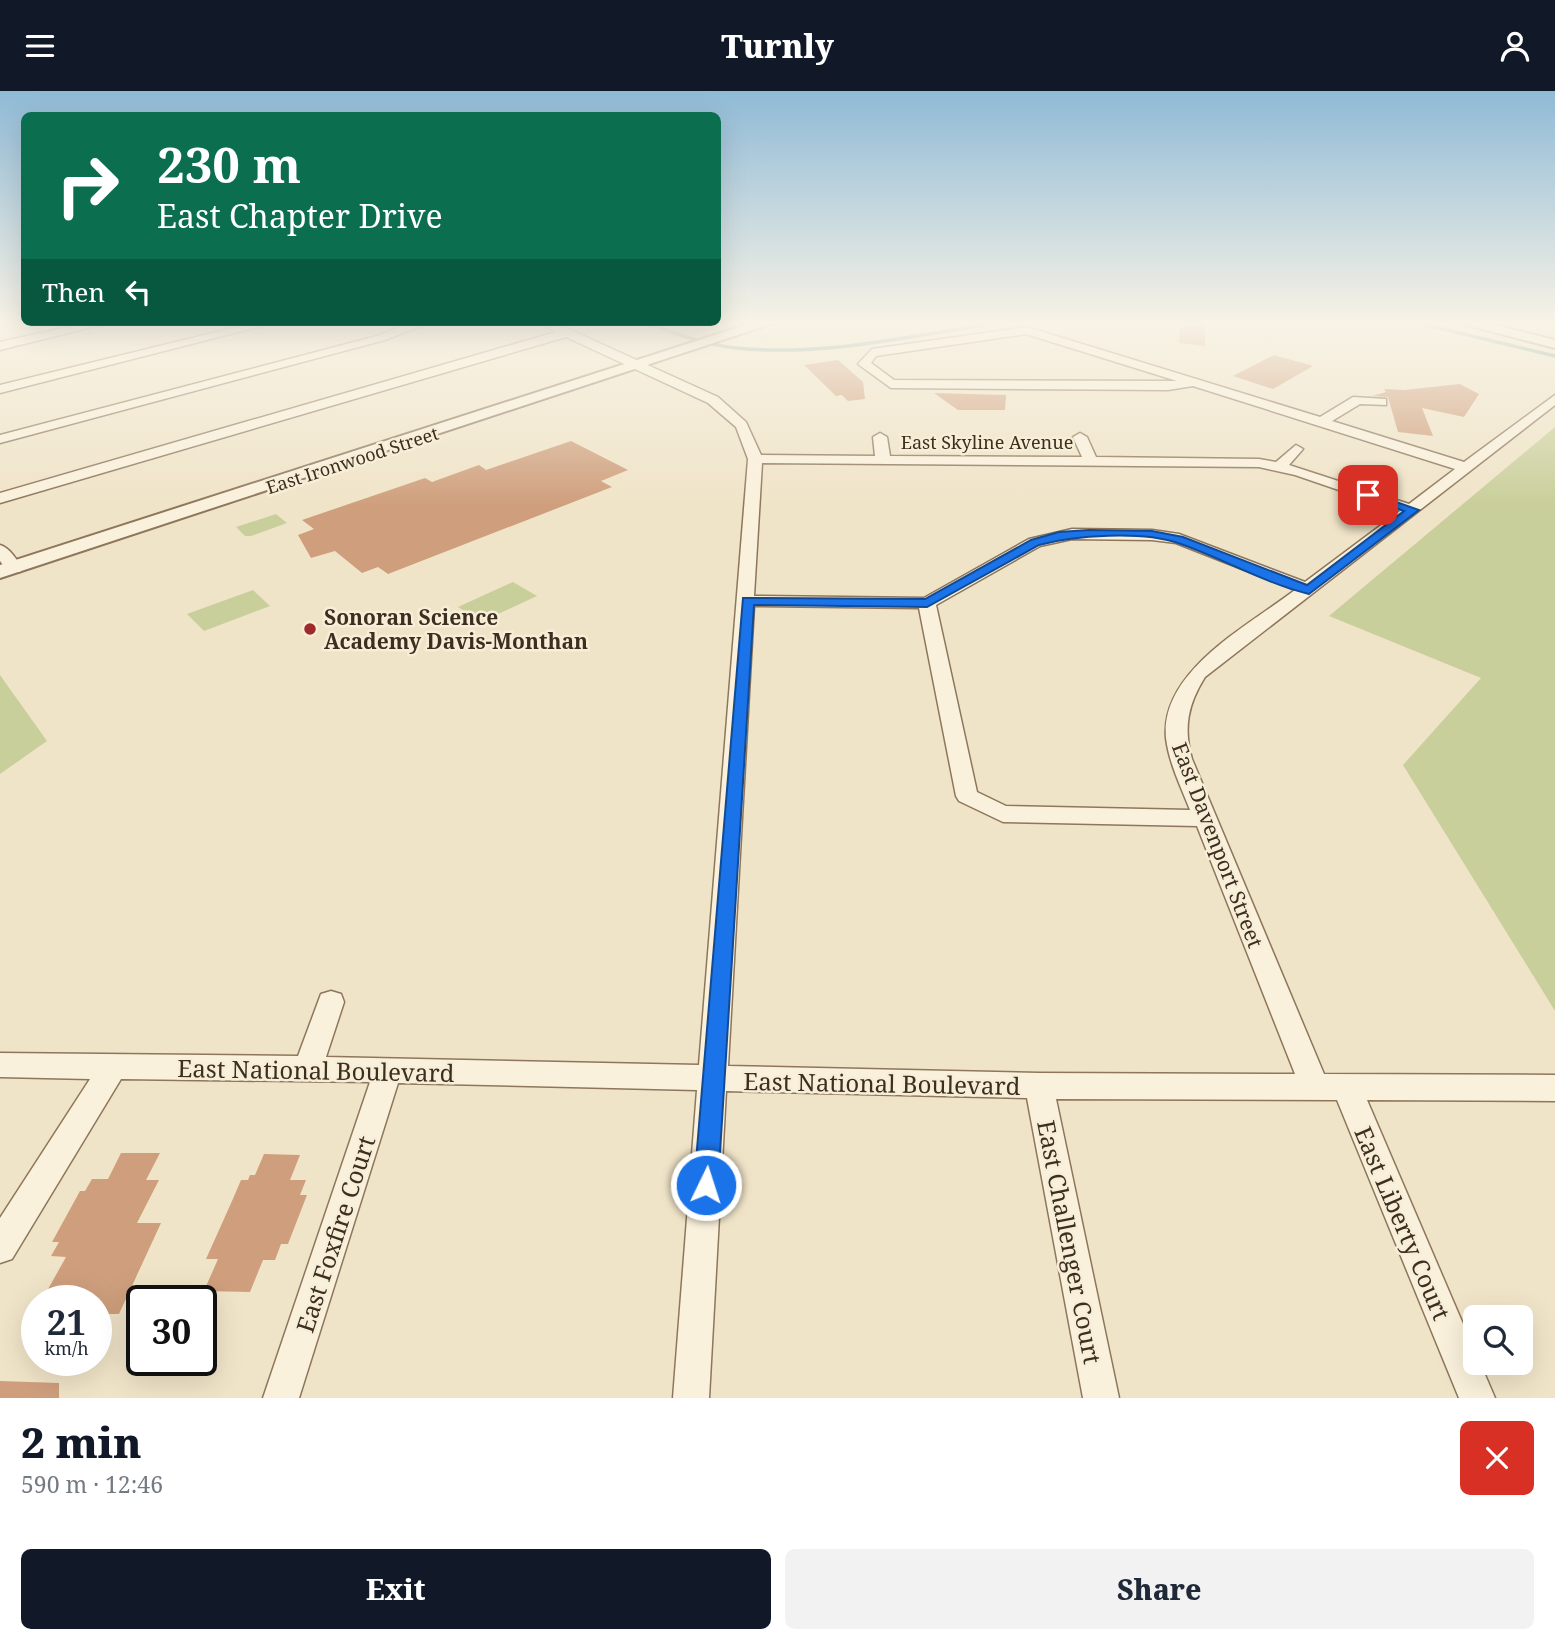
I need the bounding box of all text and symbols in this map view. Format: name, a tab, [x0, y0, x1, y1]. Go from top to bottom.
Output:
text: Turnly	[721, 24, 834, 67]
icon: menu	[21, 27, 59, 65]
icon: person	[1496, 27, 1534, 65]
text: 230 m	[157, 131, 301, 197]
icon: right	[42, 140, 133, 231]
text: East Chapter Drive	[157, 194, 443, 237]
icon: left	[119, 273, 157, 311]
text: Then	[42, 274, 105, 310]
street label: East Ironwood Street	[263, 421, 441, 499]
street label: East Skyline Avenue	[901, 430, 1073, 454]
pin	[1338, 465, 1398, 525]
icon: arrive	[1349, 476, 1387, 514]
place label: Sonoran Science Academy Davis-Monthan	[324, 603, 588, 655]
marker: Sonoran Science Academy Davis-Monthan	[302, 621, 318, 637]
street label: East Davenport Street	[1166, 738, 1270, 952]
street label: East National Boulevard	[177, 1051, 455, 1089]
street label: East National Boulevard	[743, 1064, 1021, 1102]
street label: East Challenger Court	[1030, 1117, 1110, 1367]
street label: East Liberty Court	[1347, 1121, 1459, 1325]
street label: East Foxfire Court	[288, 1132, 382, 1336]
position arrow	[669, 1148, 743, 1222]
speed limit sign: 30	[126, 1285, 217, 1376]
text: 21	[47, 1298, 86, 1345]
map controls	[1463, 1305, 1533, 1375]
button: search	[1463, 1305, 1533, 1375]
text: km/h	[44, 1336, 89, 1360]
text: 2 min	[21, 1413, 142, 1470]
button: close	[1460, 1421, 1534, 1495]
text: 590 m · 12:46	[21, 1468, 163, 1500]
button: Exit	[21, 1549, 771, 1629]
button: Share	[785, 1549, 1534, 1629]

